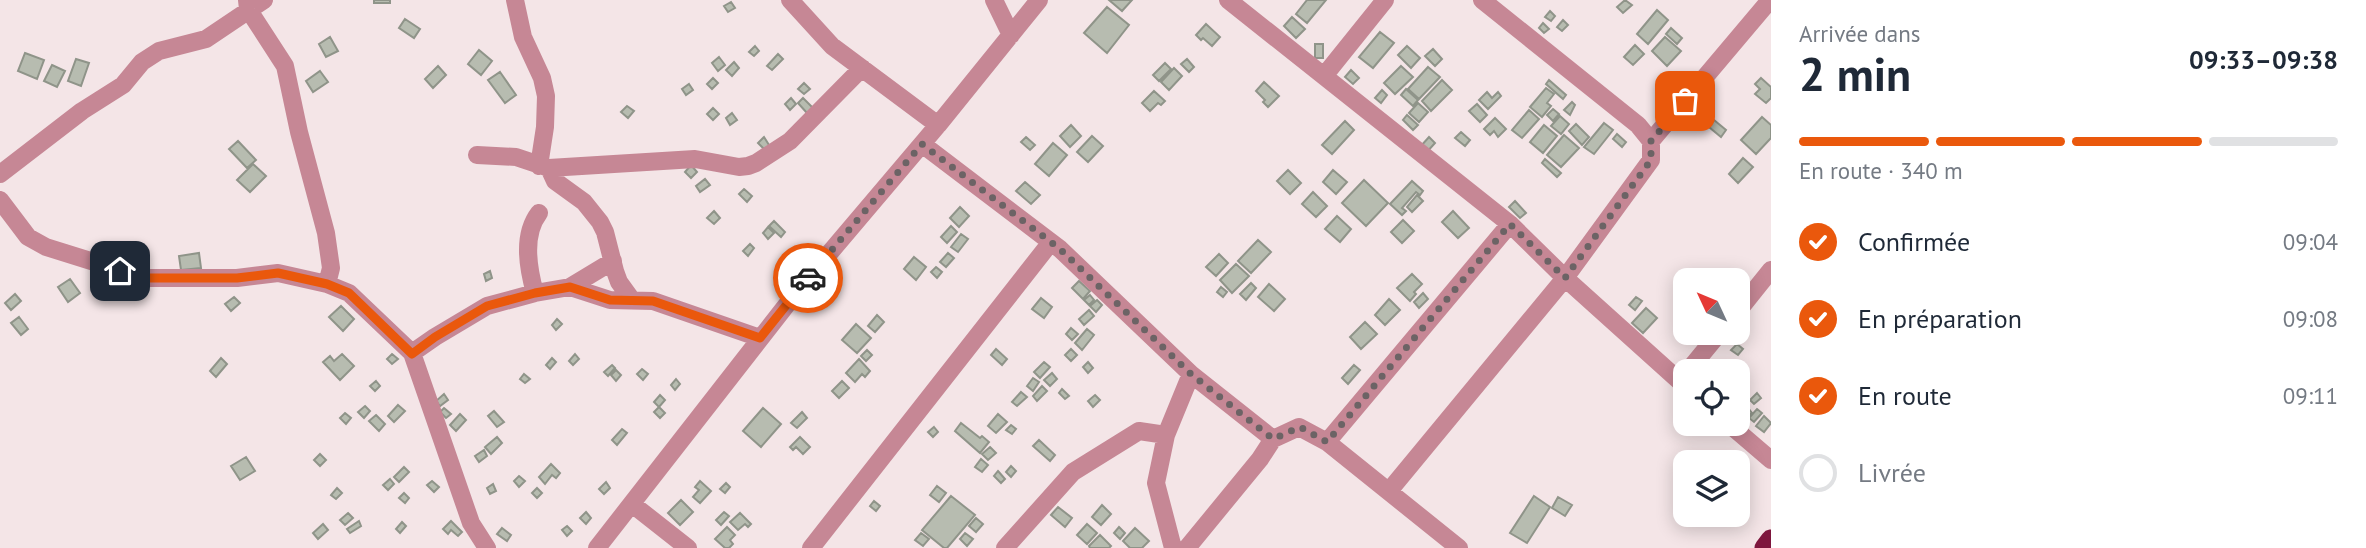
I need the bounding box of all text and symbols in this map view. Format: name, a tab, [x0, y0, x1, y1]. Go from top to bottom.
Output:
text: Arrivée dans	[1799, 19, 1920, 48]
text: 09:33–09:38	[2189, 43, 2338, 76]
text: 2 min	[1799, 44, 1911, 104]
pin	[1655, 71, 1715, 131]
icon: bag	[1666, 82, 1704, 120]
text: En route · 340 m	[1799, 156, 1963, 185]
icon: check	[1799, 223, 1837, 261]
text: Confirmée	[1858, 225, 1970, 258]
text: 09:04	[2283, 227, 2338, 256]
pin	[90, 241, 150, 301]
courier	[773, 243, 843, 313]
icon: home	[101, 252, 139, 290]
icon: car	[789, 259, 827, 297]
north arrow	[1673, 268, 1750, 345]
map controls	[1673, 268, 1750, 527]
icon: check	[1799, 300, 1837, 338]
text: En préparation	[1858, 302, 2022, 335]
text: 09:08	[2283, 304, 2338, 333]
button: locate	[1673, 359, 1750, 436]
icon: check	[1799, 377, 1837, 415]
text: En route	[1858, 379, 1952, 412]
text: 09:11	[2283, 381, 2338, 410]
button: layers	[1673, 450, 1750, 527]
text: Livrée	[1858, 456, 1926, 489]

